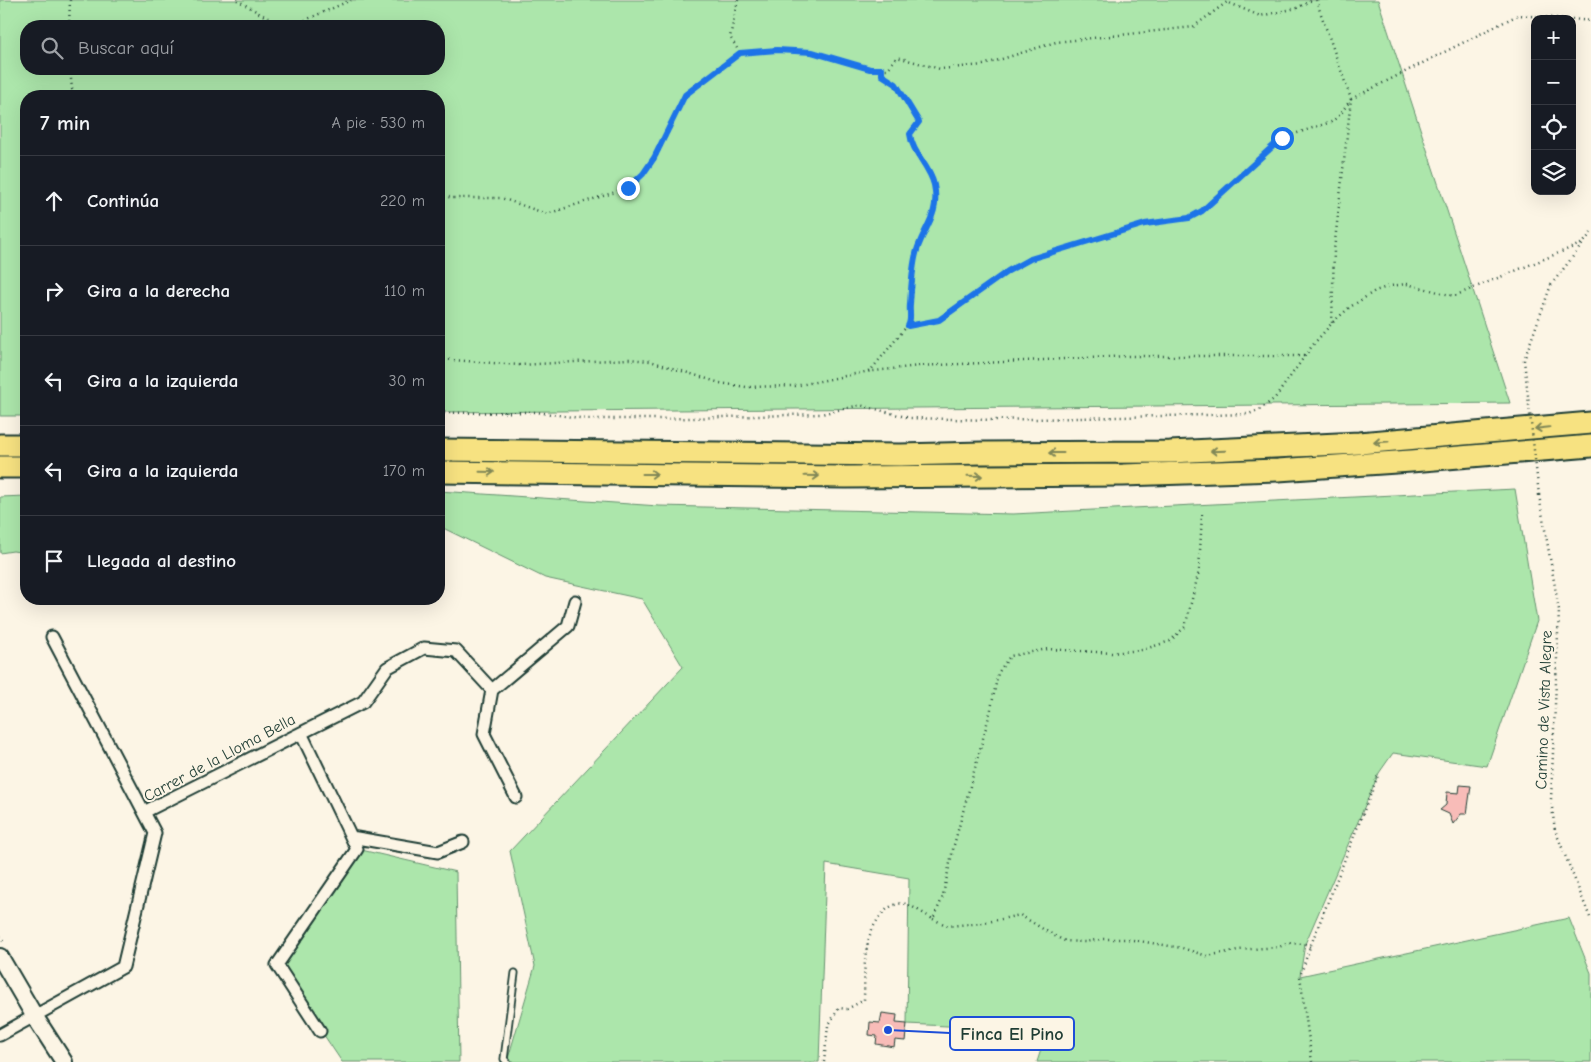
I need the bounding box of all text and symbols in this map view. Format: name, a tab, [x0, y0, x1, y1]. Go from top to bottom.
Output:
map controls	[1531, 15, 1576, 195]
button: +	[1531, 15, 1576, 60]
search box	[20, 20, 445, 75]
icon: search	[38, 34, 66, 62]
text: Buscar aquí	[78, 37, 174, 59]
button: −	[1531, 60, 1576, 105]
button: locate	[1531, 105, 1576, 150]
text: 7 min	[40, 111, 90, 135]
text: A pie · 530 m	[332, 114, 425, 132]
route start	[1271, 127, 1294, 150]
button: layers	[1531, 150, 1576, 195]
route end	[617, 177, 640, 200]
icon: ahead	[40, 187, 68, 215]
text: Continúa	[87, 190, 159, 212]
text: 220 m	[380, 192, 425, 210]
icon: right	[40, 277, 68, 305]
text: Gira a la derecha	[87, 280, 230, 302]
text: 110 m	[384, 282, 425, 300]
icon: left	[40, 367, 68, 395]
text: Gira a la izquierda	[87, 370, 238, 392]
text: 30 m	[389, 372, 425, 390]
one-way arrow	[1535, 423, 1551, 433]
one-way arrow	[1373, 437, 1389, 446]
one-way arrow	[1211, 446, 1227, 455]
one-way arrow	[1048, 448, 1064, 458]
icon: left	[40, 457, 68, 485]
text: Gira a la izquierda	[87, 460, 238, 482]
text: 170 m	[383, 462, 425, 480]
one-way arrow	[479, 467, 495, 477]
one-way arrow	[642, 470, 658, 479]
one-way arrow	[804, 471, 820, 481]
one-way arrow	[966, 471, 983, 481]
icon: arrive	[40, 547, 68, 575]
text: Llegada al destino	[87, 550, 236, 572]
street label: Camino de Vista Alegre	[1532, 630, 1556, 790]
street label: Carrer de la Lloma Bella	[141, 710, 298, 806]
callout: Finca El Pino	[950, 1017, 1074, 1050]
text: Finca El Pino	[960, 1024, 1064, 1045]

